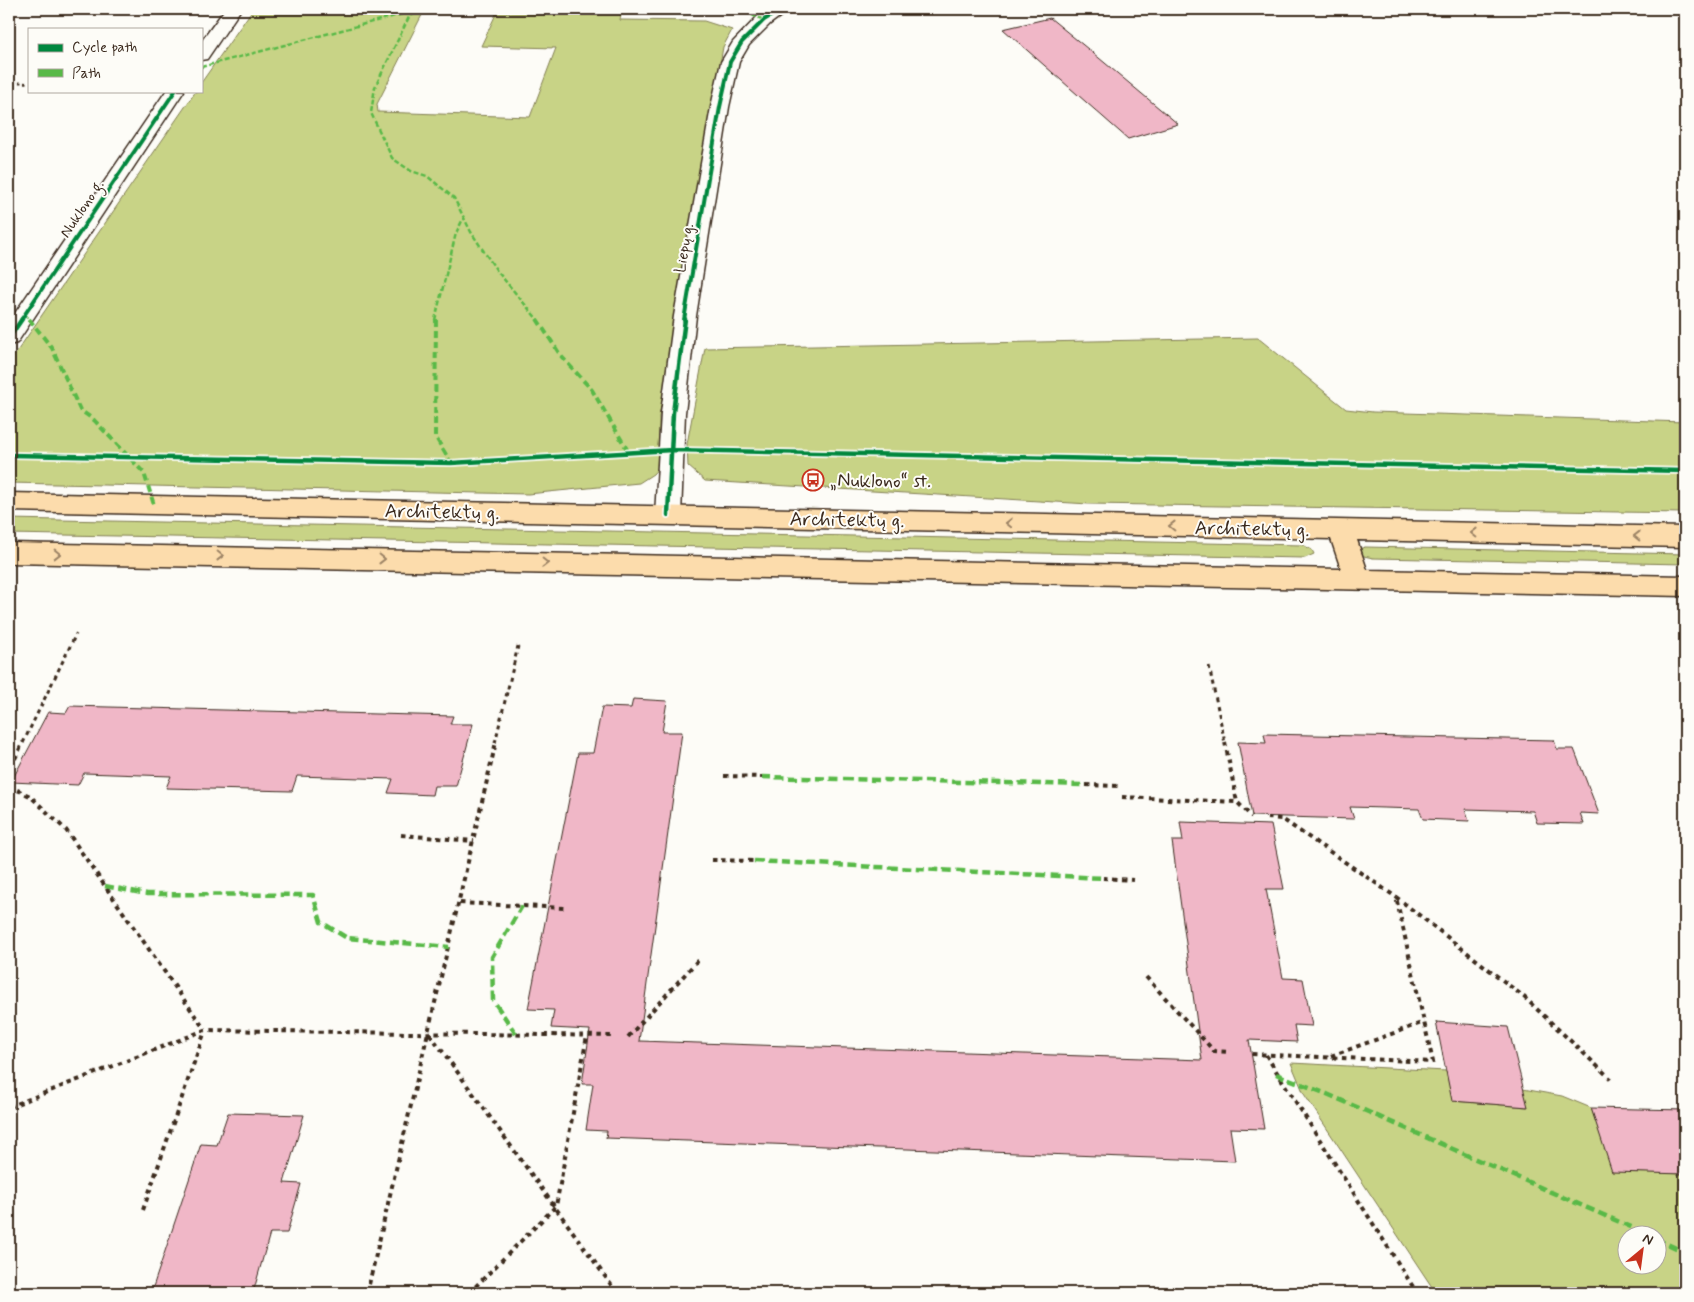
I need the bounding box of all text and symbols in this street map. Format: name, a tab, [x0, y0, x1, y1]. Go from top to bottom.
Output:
legend	[28, 28, 202, 92]
text: Cycle path	[72, 38, 137, 58]
text: Path	[72, 64, 101, 84]
street label: Nuklono g.	[55, 176, 110, 243]
street label: Liepų g.	[670, 222, 699, 275]
bus stop icon: „Nuklono“ st.	[801, 468, 825, 492]
place label: „Nuklono“ st.	[829, 468, 931, 495]
street label: Architektų g.	[384, 498, 500, 527]
street label: Architektų g.	[789, 506, 905, 535]
street label: Architektų g.	[1194, 515, 1310, 544]
one-way arrow	[1005, 518, 1012, 528]
one-way arrow	[1167, 521, 1175, 532]
one-way arrow	[1470, 527, 1478, 538]
one-way arrow	[1632, 530, 1640, 541]
one-way arrow	[54, 549, 62, 559]
one-way arrow	[216, 551, 224, 562]
one-way arrow	[379, 554, 387, 565]
one-way arrow	[541, 557, 549, 568]
north arrow	[1616, 1224, 1666, 1274]
text: N	[1639, 1229, 1656, 1250]

